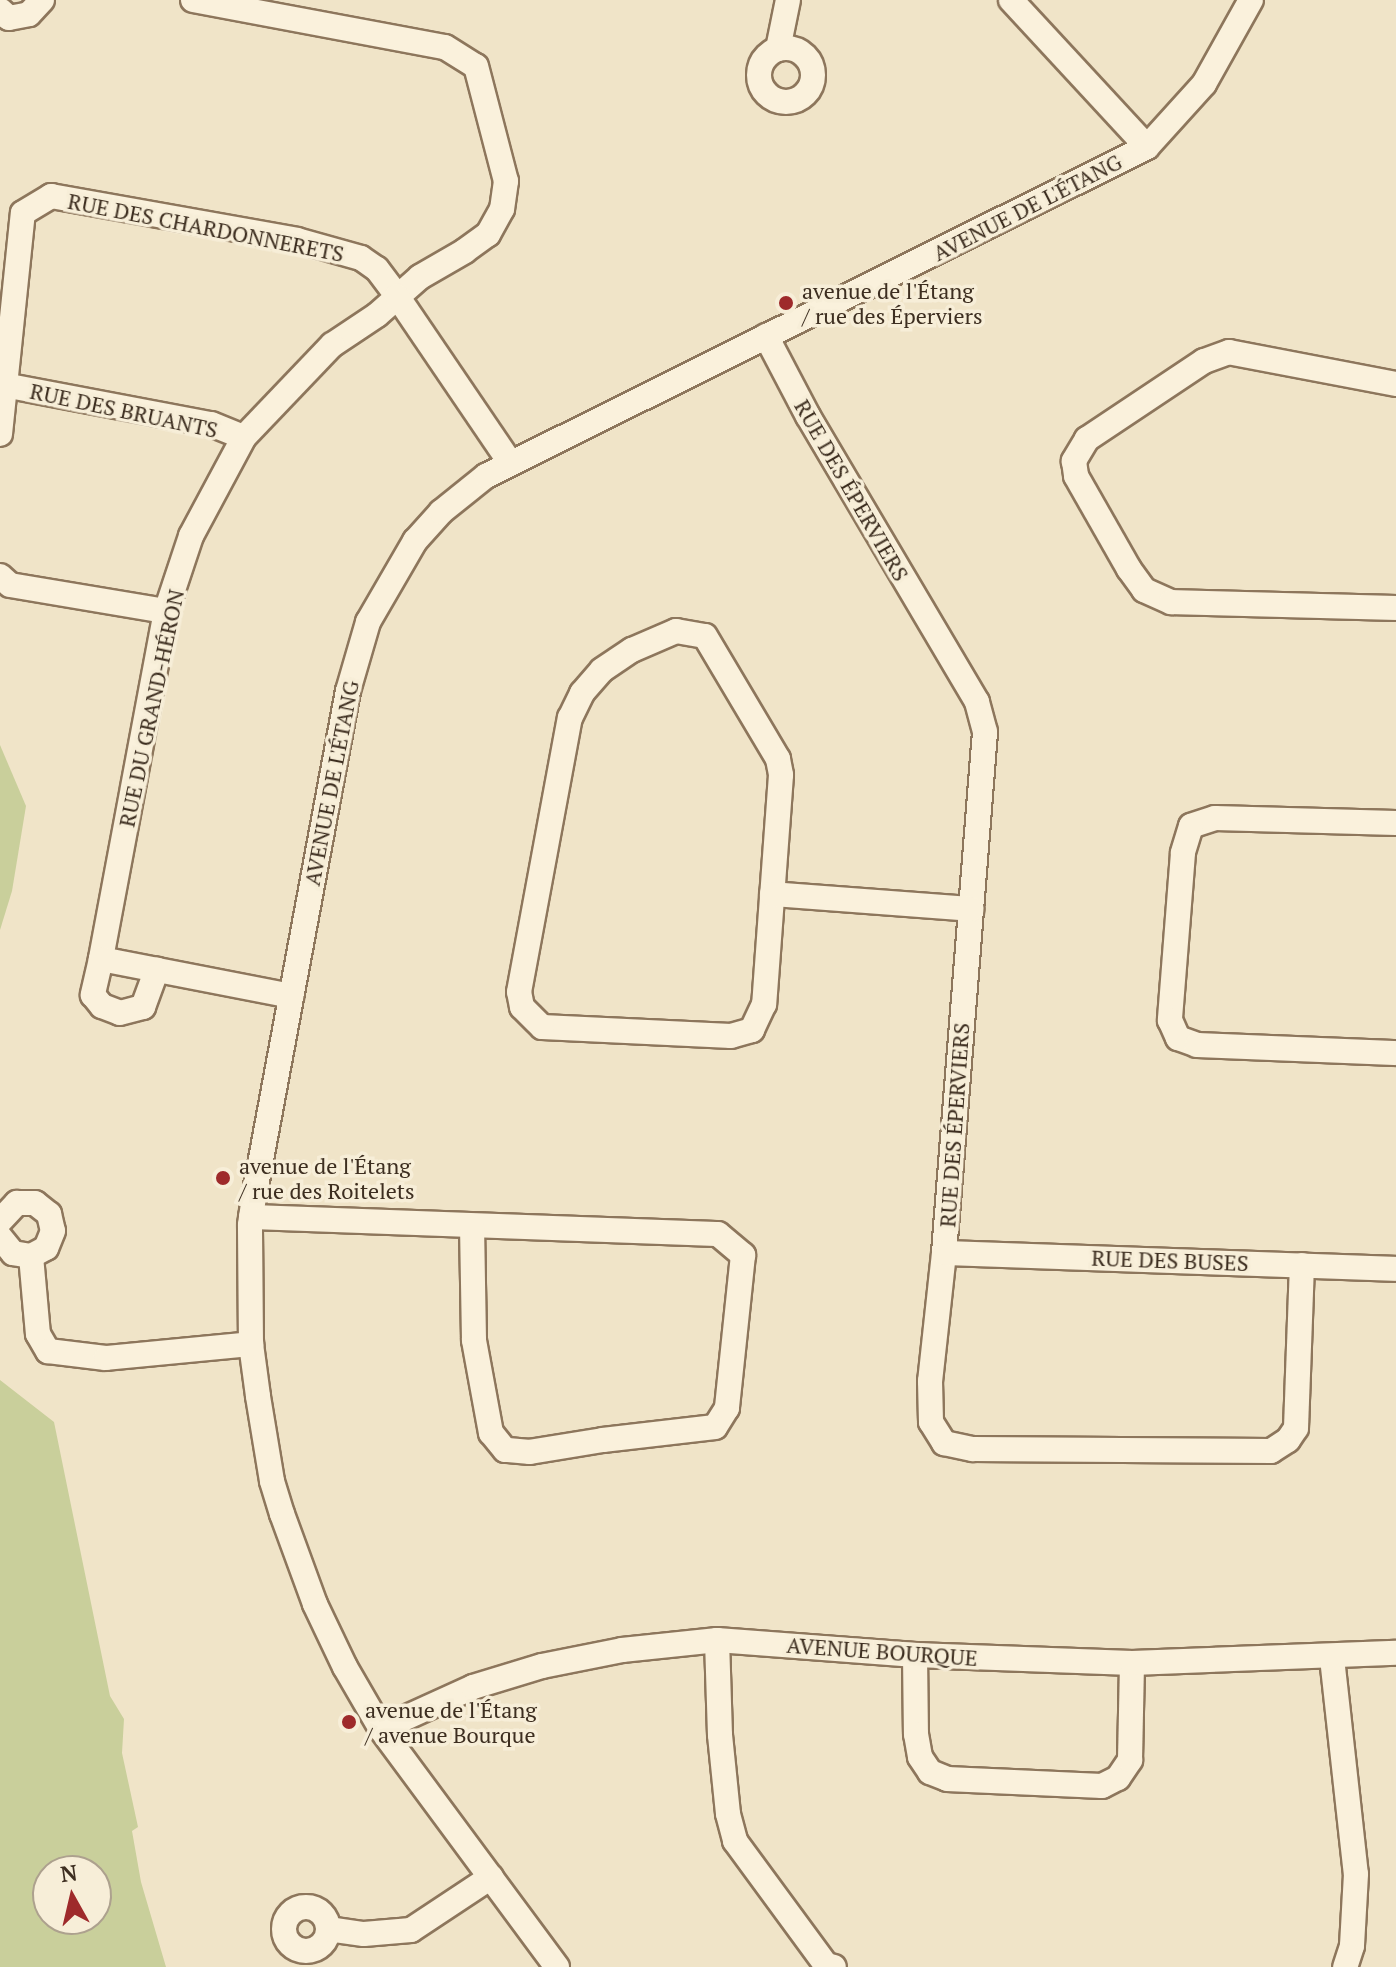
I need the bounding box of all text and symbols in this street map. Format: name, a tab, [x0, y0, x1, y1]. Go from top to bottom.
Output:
street label: AVENUE DE L'ÉTANG	[928, 148, 1126, 266]
street label: RUE DES CHARDONNERETS	[66, 187, 346, 267]
place label: avenue de l'Étang / rue des Éperviers	[802, 277, 983, 328]
marker: avenue de l'Étang / rue des Éperviers	[777, 294, 795, 312]
street label: RUE DES BRUANTS	[28, 377, 220, 443]
street label: RUE DES ÉPERVIERS	[789, 395, 915, 585]
street label: RUE DU GRAND-HÉRON	[113, 587, 189, 829]
street label: AVENUE DE L'ÉTANG	[298, 678, 364, 888]
street label: RUE DES ÉPERVIERS	[934, 1022, 974, 1228]
place label: avenue de l'Étang / rue des Roitelets	[239, 1152, 415, 1204]
marker: avenue de l'Étang / rue des Roitelets	[214, 1169, 232, 1187]
street label: RUE DES BUSES	[1091, 1244, 1249, 1276]
street label: AVENUE BOURQUE	[786, 1631, 978, 1671]
place label: avenue de l'Étang / avenue Bourque	[365, 1696, 537, 1748]
marker: avenue de l'Étang / avenue Bourque	[340, 1713, 358, 1731]
north arrow	[32, 1855, 112, 1935]
text: N	[59, 1857, 79, 1888]

